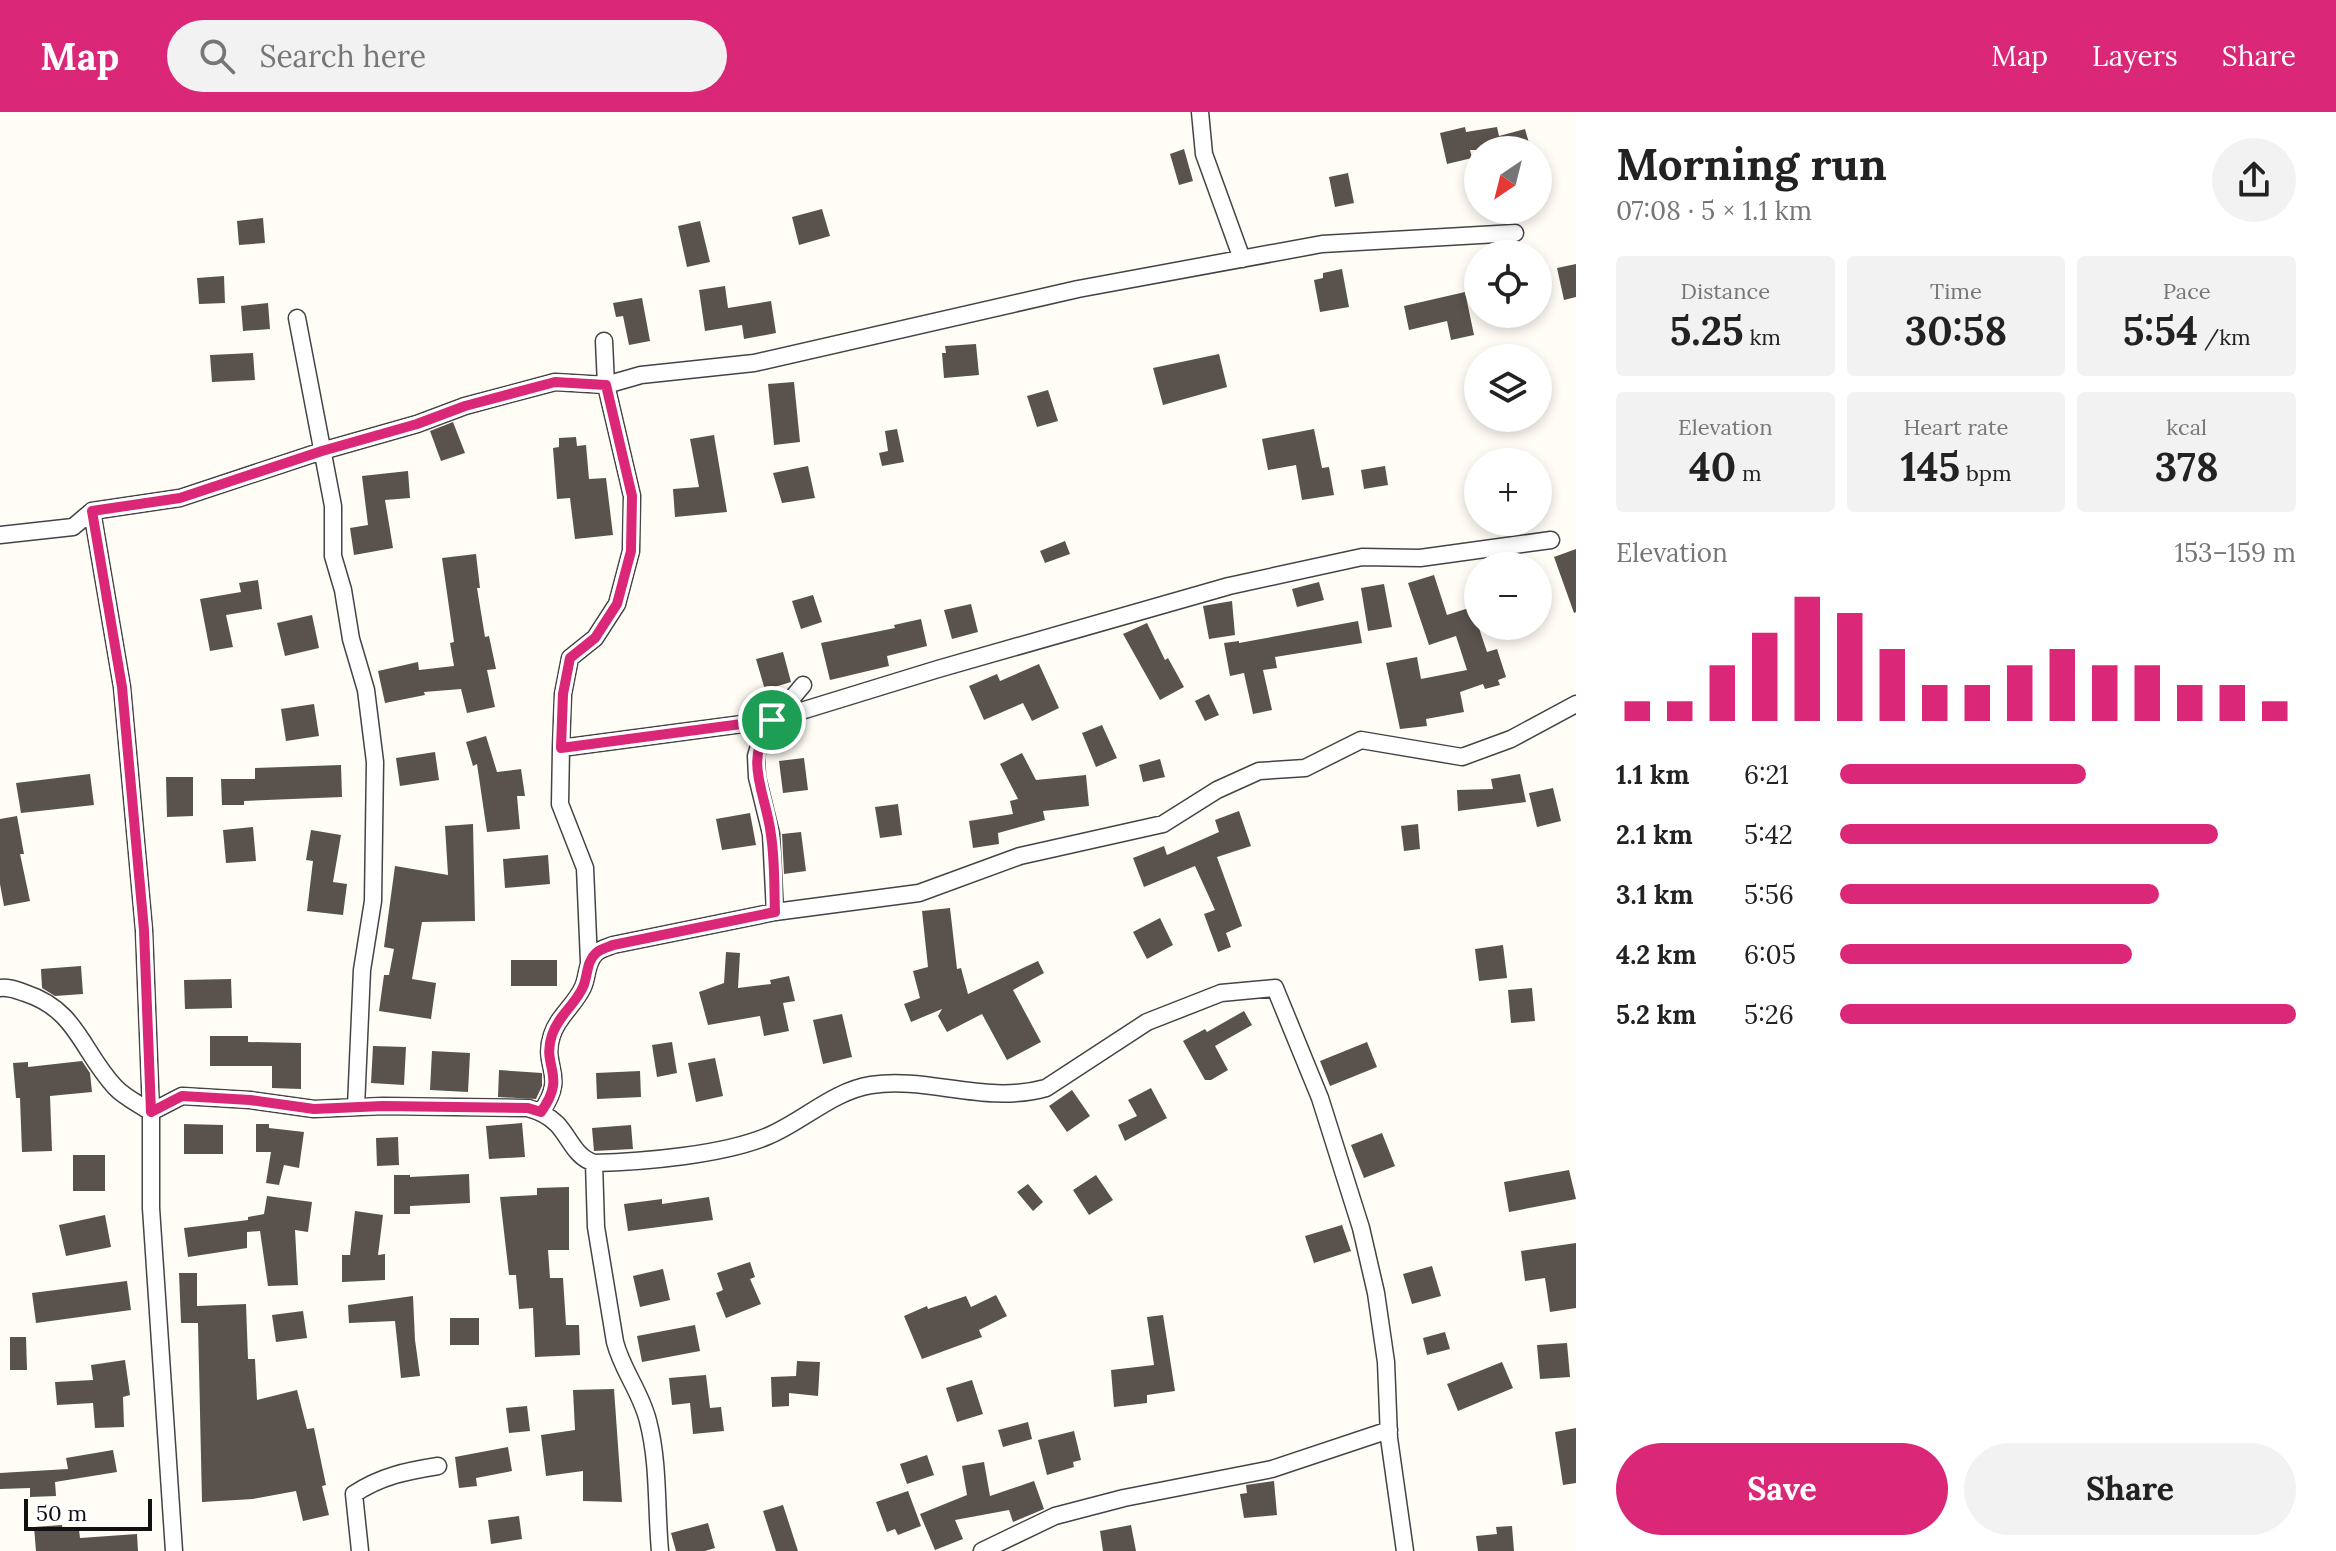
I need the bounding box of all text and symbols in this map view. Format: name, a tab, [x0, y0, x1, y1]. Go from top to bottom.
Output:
search box	[167, 20, 727, 92]
text: Map	[40, 32, 119, 80]
icon: search	[195, 34, 239, 78]
text: Search here	[259, 37, 426, 75]
text: Map	[1991, 38, 2048, 74]
text: Layers	[2092, 38, 2178, 74]
text: Share	[2222, 38, 2296, 74]
north arrow	[1464, 136, 1552, 224]
map controls	[1464, 136, 1552, 640]
text: Morning run	[1616, 136, 1887, 192]
button: share	[2212, 138, 2296, 222]
text: 07:08 · 5 × 1.1 km	[1616, 194, 1812, 227]
button: locate	[1464, 240, 1552, 328]
text: Distance	[1681, 277, 1770, 305]
text: Time	[1930, 277, 1982, 305]
text: Pace	[2163, 277, 2211, 305]
text: 5.25	[1670, 305, 1744, 356]
text: 30:58	[1905, 305, 2007, 356]
text: 5:54	[2123, 305, 2198, 356]
text: km	[1744, 323, 1781, 351]
text: /km	[2198, 323, 2251, 351]
button: layers	[1464, 344, 1552, 432]
text: Elevation	[1678, 413, 1773, 441]
text: Heart rate	[1904, 413, 2008, 441]
text: kcal	[2166, 413, 2207, 441]
text: 40	[1689, 441, 1736, 492]
text: 145	[1900, 441, 1960, 492]
text: 378	[2155, 441, 2219, 492]
button: +	[1464, 448, 1552, 536]
text: m	[1736, 459, 1762, 487]
text: bpm	[1960, 459, 2012, 487]
text: Elevation	[1616, 536, 1728, 569]
text: 153–159 m	[2174, 536, 2296, 569]
button: −	[1464, 552, 1552, 640]
pin	[738, 686, 806, 754]
icon: arrive	[750, 698, 794, 742]
text: 1.1 km	[1616, 758, 1689, 791]
text: 6:21	[1744, 758, 1789, 791]
text: 2.1 km	[1616, 818, 1693, 851]
text: 5:42	[1744, 818, 1793, 851]
text: 3.1 km	[1616, 878, 1693, 911]
text: 5:56	[1744, 878, 1794, 911]
text: 4.2 km	[1616, 938, 1696, 971]
text: 6:05	[1744, 938, 1796, 971]
text: 5.2 km	[1616, 998, 1696, 1031]
text: 5:26	[1744, 998, 1794, 1031]
button: Save	[1616, 1443, 1948, 1535]
button: Share	[1964, 1443, 2296, 1535]
scale bar	[24, 1495, 152, 1531]
text: 50 m	[36, 1499, 87, 1527]

